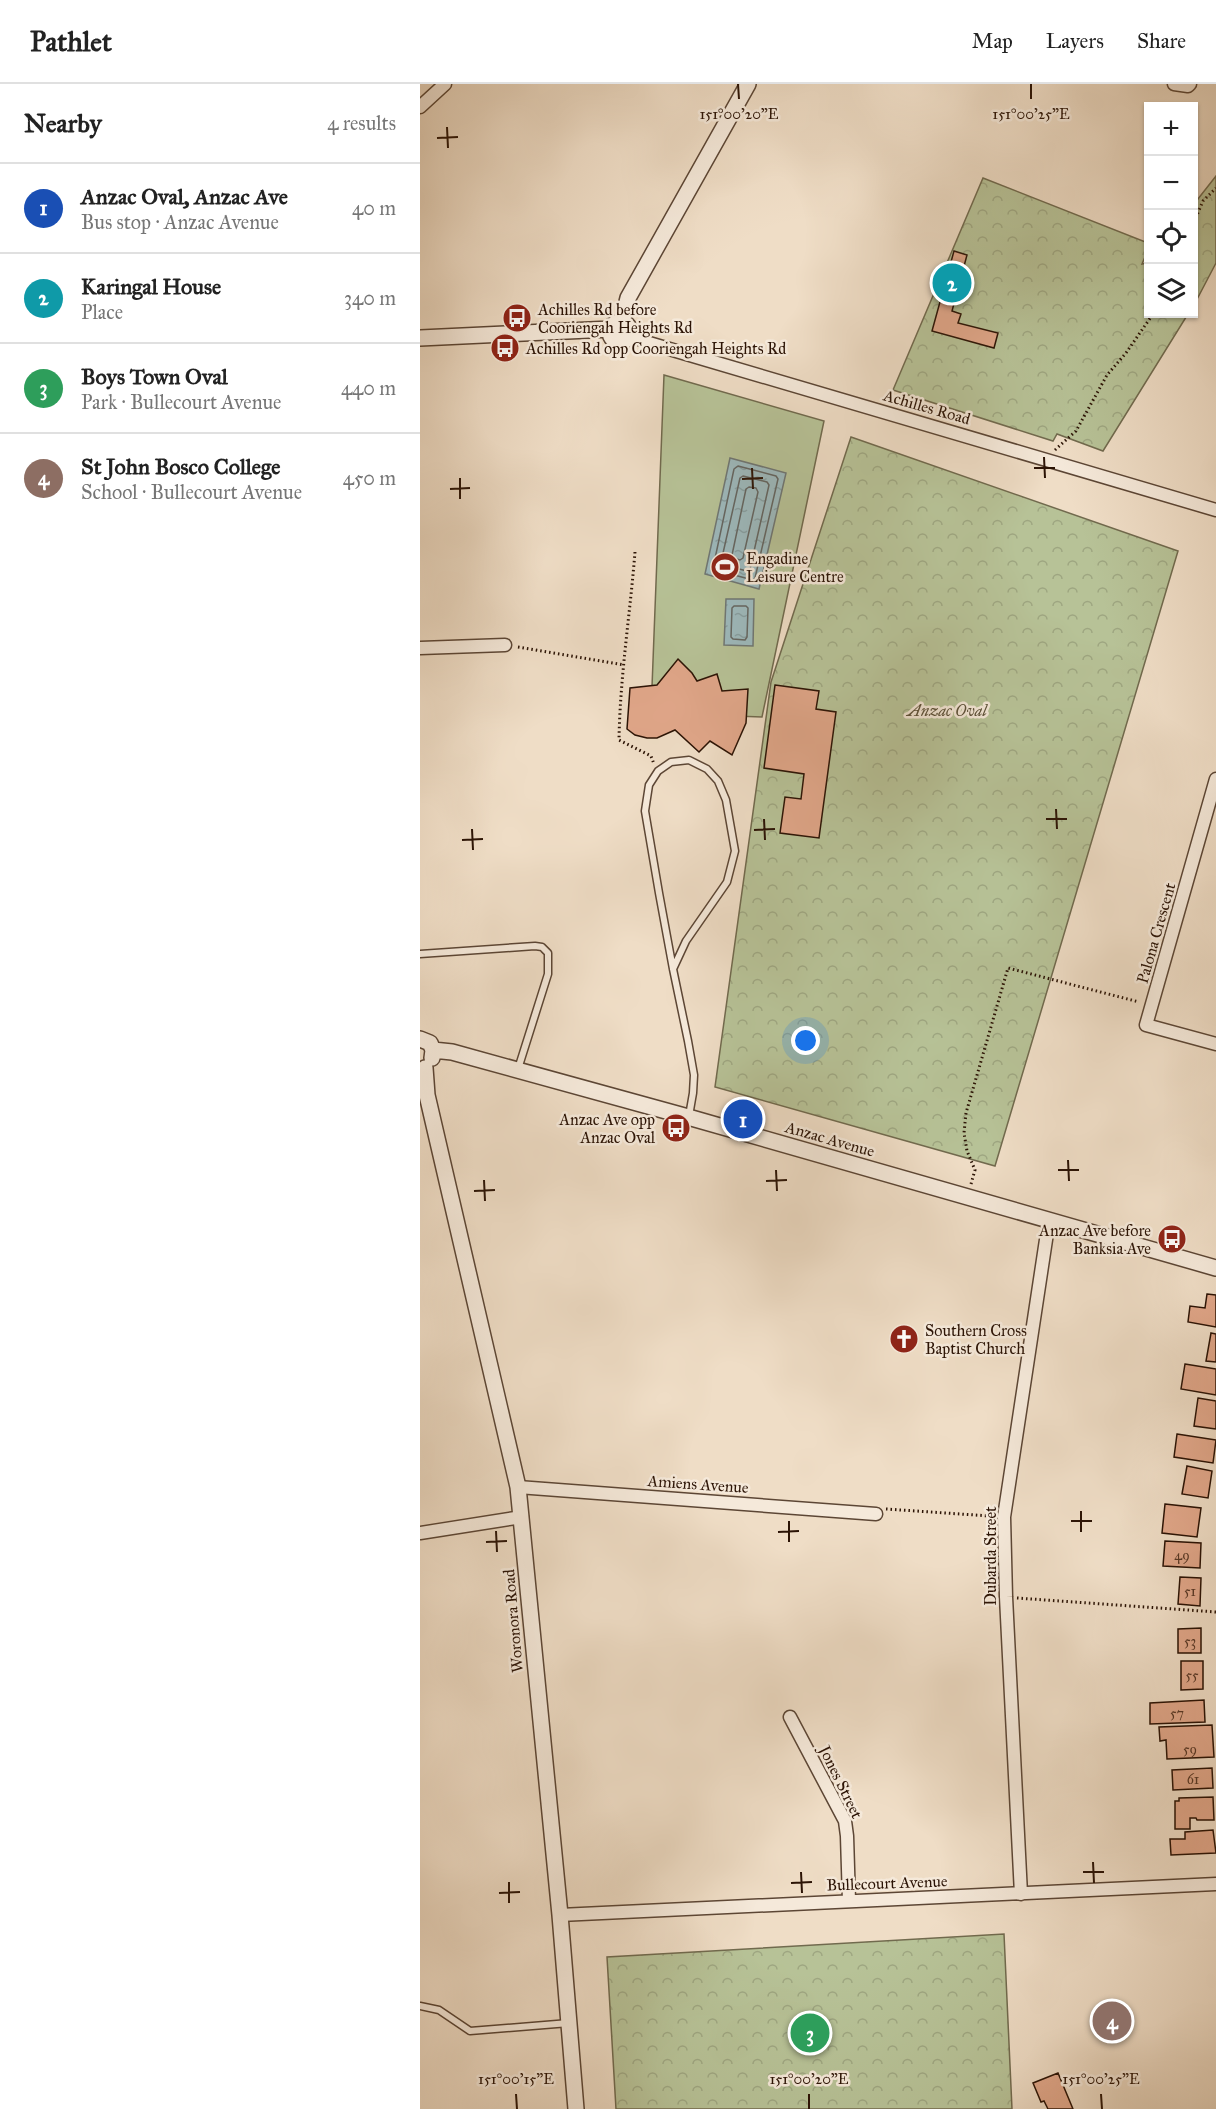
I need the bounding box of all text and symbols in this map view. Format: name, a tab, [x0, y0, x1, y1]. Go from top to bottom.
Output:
text: Pathlet	[30, 24, 112, 59]
text: Map	[972, 28, 1013, 54]
text: Layers	[1046, 28, 1104, 54]
text: Share	[1137, 28, 1186, 54]
map controls	[1144, 102, 1198, 318]
button: +	[1144, 102, 1198, 156]
text: 151°00'20"E	[699, 105, 779, 123]
text: 151°00'25"E	[992, 105, 1070, 123]
text: Nearby	[24, 107, 102, 139]
text: 4 results	[327, 111, 396, 135]
button: −	[1144, 156, 1198, 210]
text: Anzac Oval, Anzac Ave	[81, 183, 288, 210]
text: 1	[40, 196, 47, 220]
text: 40 m	[352, 196, 396, 220]
text: Bus stop · Anzac Avenue	[81, 210, 279, 234]
button: locate	[1144, 210, 1198, 264]
pin: 2	[932, 260, 972, 306]
button: layers	[1144, 264, 1198, 318]
text: Karingal House	[81, 273, 221, 300]
text: 2	[39, 286, 48, 310]
text: 340 m	[344, 286, 396, 310]
text: Place	[81, 300, 123, 324]
place label: Achilles Rd before Cooriengah Heights Rd	[537, 300, 693, 338]
bus stop icon: Achilles Rd before Cooriengah Heights Rd	[501, 302, 533, 334]
bus stop icon: Achilles Rd opp Cooriengah Heights Rd	[489, 332, 521, 364]
place label: Achilles Rd opp Cooriengah Heights Rd	[525, 339, 786, 359]
text: Boys Town Oval	[81, 363, 228, 390]
text: 3	[40, 376, 48, 400]
text: 440 m	[341, 376, 396, 400]
street label: Achilles Road	[880, 385, 973, 428]
text: Park · Bullecourt Avenue	[81, 390, 281, 414]
text: St John Bosco College	[81, 453, 280, 480]
text: 4	[38, 466, 49, 490]
text: 450 m	[343, 466, 396, 490]
text: School · Bullecourt Avenue	[81, 480, 302, 504]
place label: Engadine Leisure Centre	[746, 549, 844, 586]
sports icon: Engadine Leisure Centre	[709, 551, 741, 583]
park label: Anzac Oval	[905, 701, 988, 720]
street label: Palona Crescent	[1133, 880, 1180, 986]
your location	[791, 1026, 820, 1055]
pin: 1	[724, 1096, 762, 1142]
place label: Anzac Ave opp Anzac Oval	[558, 1110, 656, 1147]
bus stop icon: Anzac Ave opp Anzac Oval	[660, 1112, 692, 1144]
street label: Anzac Avenue	[782, 1117, 877, 1161]
place label: Anzac Ave before Banksia Ave	[1038, 1221, 1151, 1258]
bus stop icon: Anzac Ave before Banksia Ave	[1156, 1223, 1188, 1255]
place label: Southern Cross Baptist Church	[925, 1321, 1027, 1358]
church icon: Southern Cross Baptist Church	[888, 1323, 920, 1355]
street label: Amiens Avenue	[646, 1471, 749, 1497]
street label: Dubarda Street	[981, 1506, 1000, 1606]
house number: 49	[1174, 1547, 1190, 1564]
street label: Woronora Road	[499, 1568, 527, 1674]
house number: 51	[1184, 1583, 1196, 1600]
house number: 53	[1184, 1633, 1196, 1650]
house number: 55	[1185, 1667, 1199, 1684]
house number: 57	[1170, 1705, 1184, 1722]
street label: Jones Street	[813, 1741, 867, 1822]
house number: 59	[1183, 1741, 1197, 1758]
house number: 61	[1187, 1771, 1200, 1788]
street label: Bullecourt Avenue	[826, 1871, 948, 1895]
pin: 4	[1092, 1998, 1132, 2044]
pin: 3	[790, 2010, 830, 2056]
text: 151°00'15"E	[478, 2070, 554, 2088]
text: 151°00'20"E	[769, 2070, 849, 2088]
text: 151°00'25"E	[1062, 2070, 1140, 2088]

